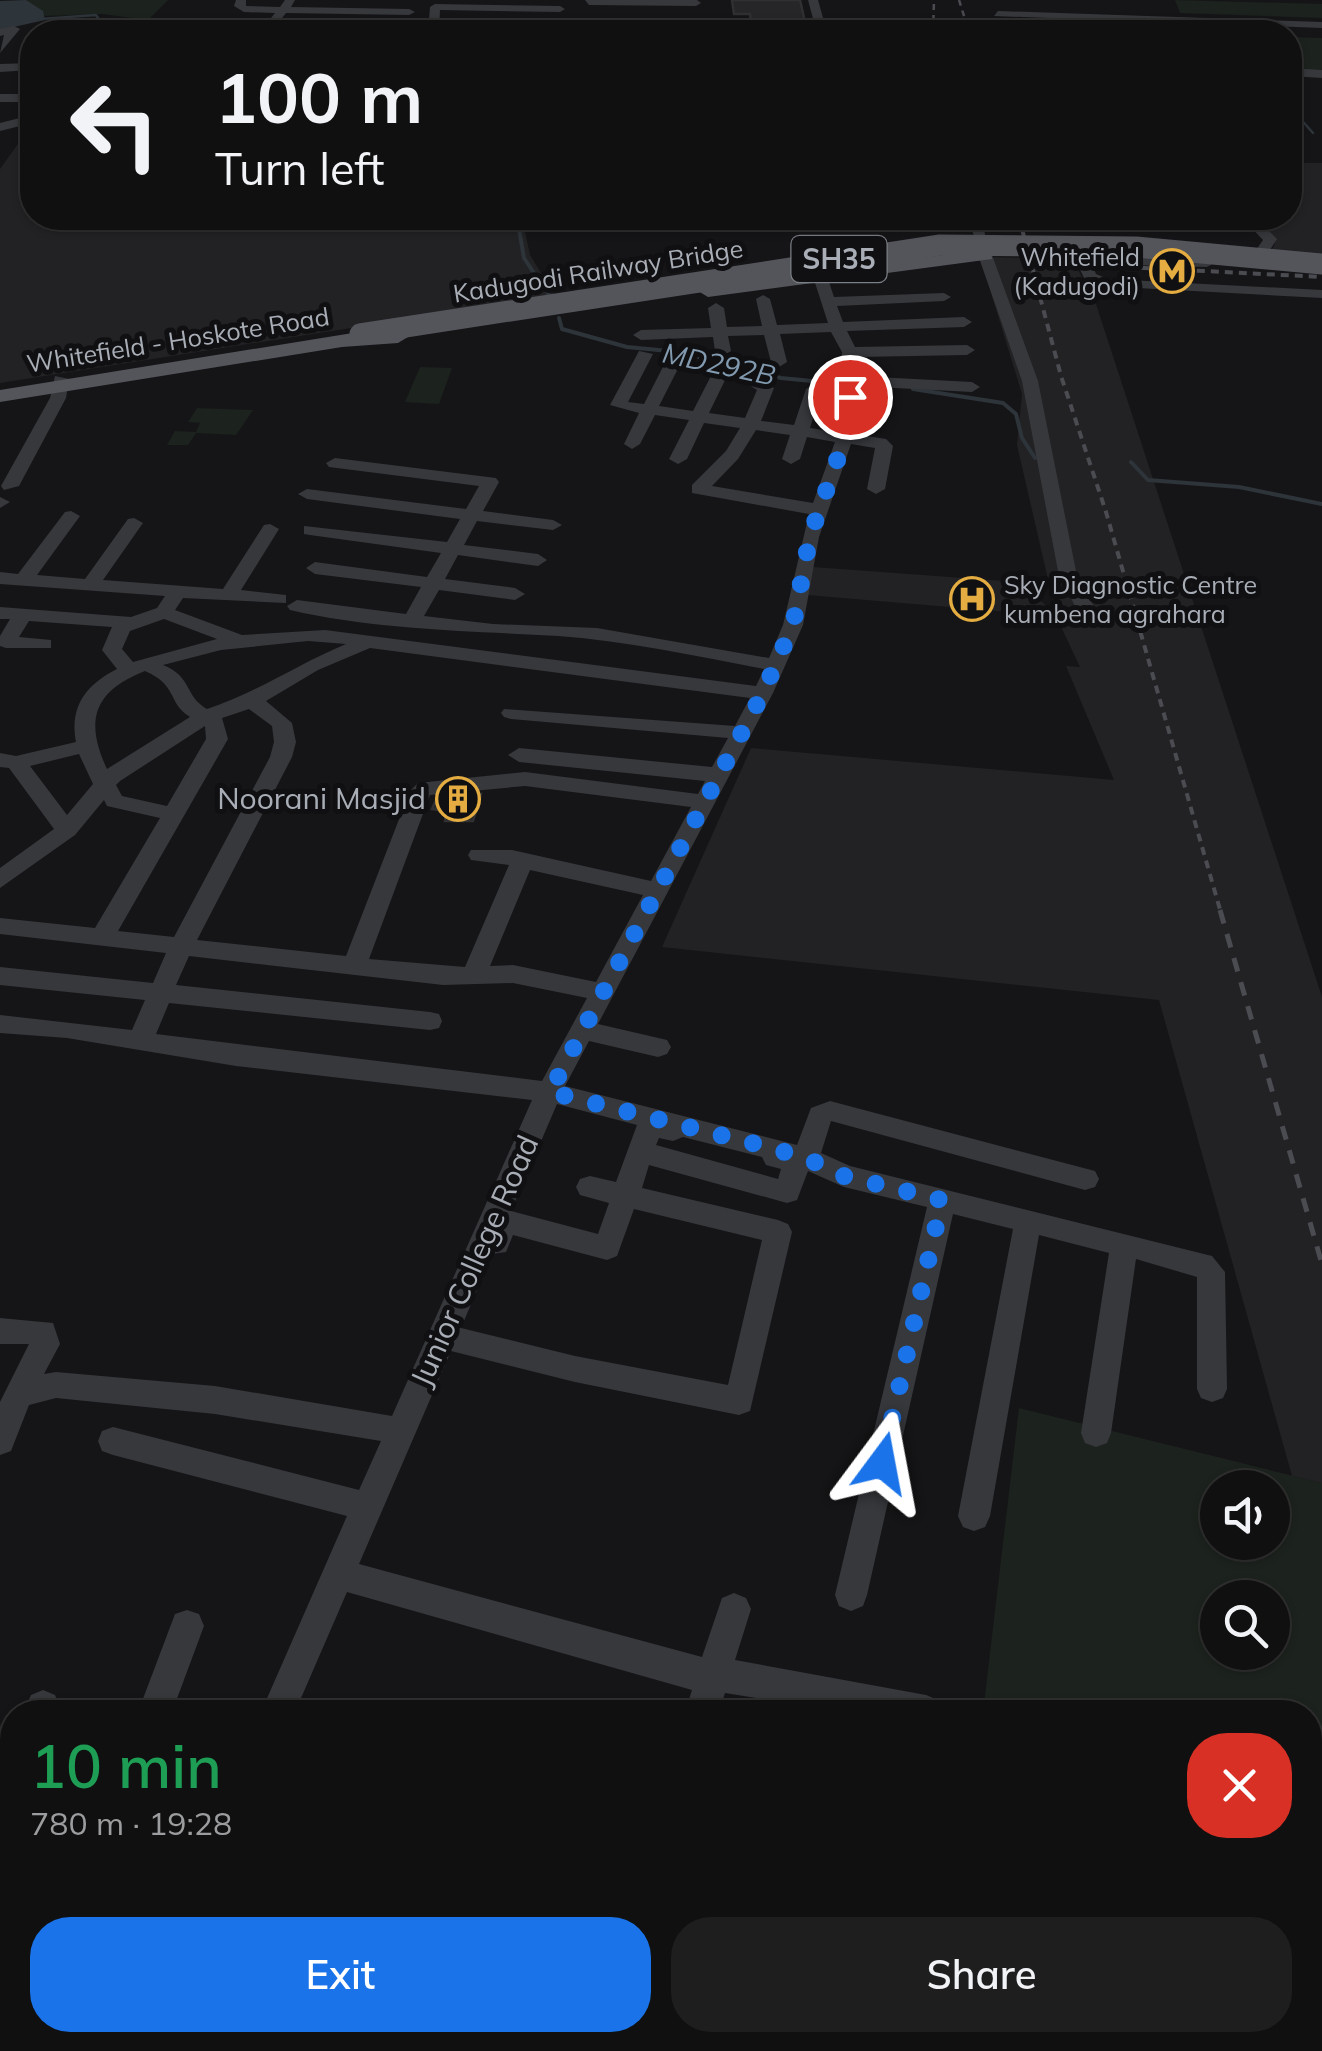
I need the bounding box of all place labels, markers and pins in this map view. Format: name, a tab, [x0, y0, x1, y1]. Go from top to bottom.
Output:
place label: Whitefield (Kadugodi)	[1014, 241, 1140, 301]
metro station icon: Whitefield (Kadugodi)	[1149, 248, 1195, 294]
pin	[808, 355, 893, 440]
place label: Sky Diagnostic Centre kumbena agrahara	[1004, 569, 1257, 629]
hospital icon: Sky Diagnostic Centre kumbena agrahara	[949, 576, 995, 622]
building icon: Noorani Masjid	[435, 776, 481, 822]
place label: Noorani Masjid	[217, 779, 426, 817]

